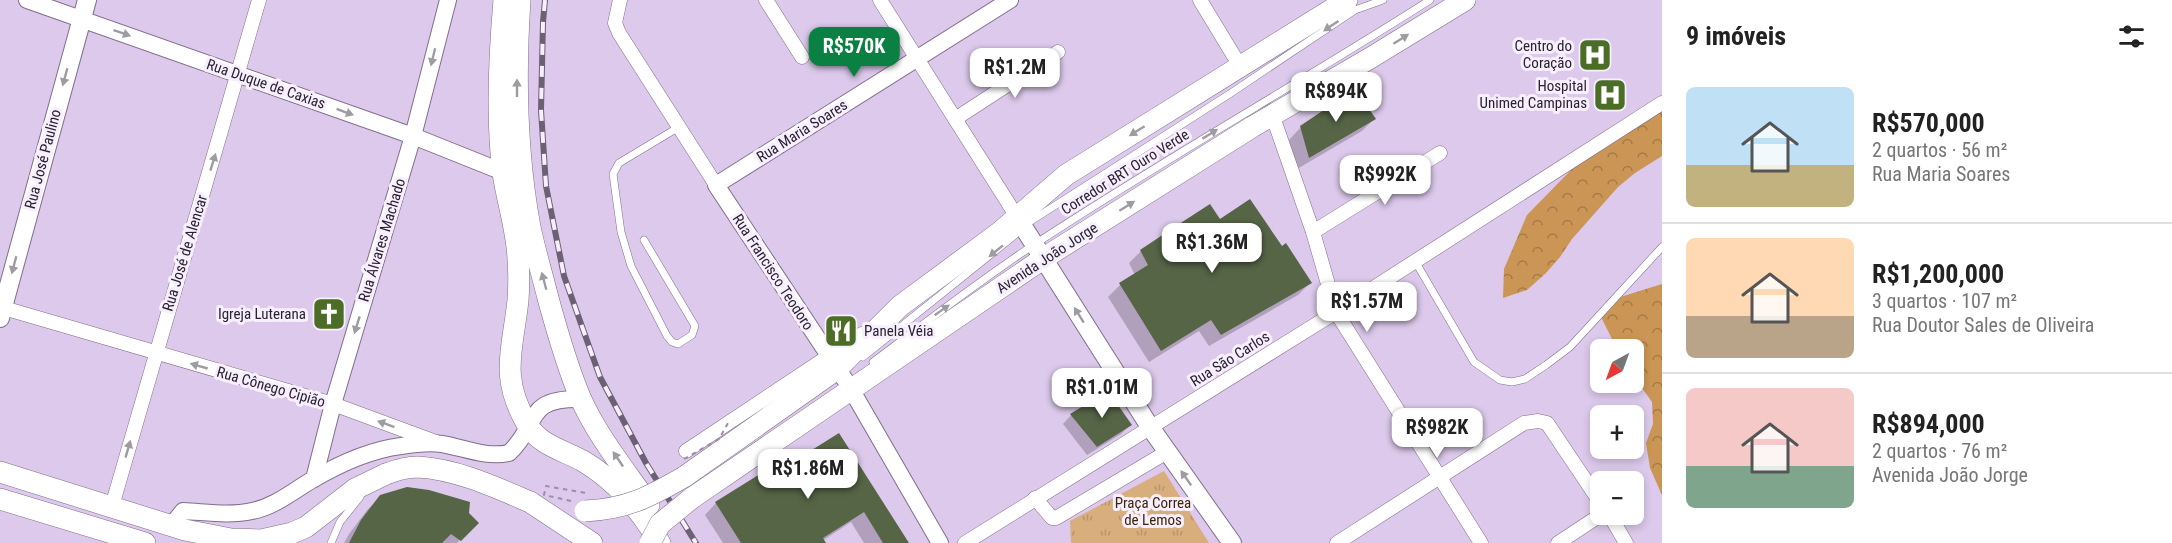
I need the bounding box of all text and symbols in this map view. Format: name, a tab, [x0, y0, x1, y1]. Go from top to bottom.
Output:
one-way arrow	[1324, 20, 1340, 32]
icon: filters	[2115, 20, 2148, 53]
text: 9 imóveis	[1686, 21, 1786, 51]
pin: R$570K	[805, 27, 903, 78]
one-way arrow	[113, 29, 131, 39]
text: R$570K	[823, 34, 885, 58]
one-way arrow	[1393, 34, 1409, 45]
place label: Centro do Coração	[1514, 37, 1572, 72]
hospital icon: Centro do Coração	[1577, 37, 1613, 73]
one-way arrow	[428, 47, 438, 66]
pin: R$1.2M	[966, 48, 1064, 99]
street label: Rua Duque de Caxias	[204, 55, 328, 113]
text: R$1.2M	[984, 55, 1046, 79]
one-way arrow	[60, 67, 70, 86]
pin: R$894K	[1287, 72, 1385, 123]
place label: Hospital Unimed Campinas	[1480, 77, 1587, 112]
hospital icon: Hospital Unimed Campinas	[1592, 77, 1628, 113]
one-way arrow	[512, 79, 522, 98]
text: R$894K	[1305, 79, 1367, 103]
street label: Rua Maria Soares	[753, 96, 851, 166]
street label: Rua José Paulino	[21, 107, 65, 211]
one-way arrow	[337, 107, 355, 117]
text: R$570,000	[1872, 108, 1985, 138]
icon: home	[1734, 111, 1806, 183]
street label: Corredor BRT Ouro Verde	[1058, 125, 1192, 219]
one-way arrow	[1128, 125, 1145, 136]
one-way arrow	[1202, 129, 1218, 140]
text: 2 quartos · 56 m²	[1872, 138, 2007, 162]
one-way arrow	[209, 152, 218, 170]
pin: R$992K	[1336, 155, 1434, 206]
text: R$992K	[1354, 162, 1416, 186]
text: Rua Maria Soares	[1872, 162, 2010, 186]
street label: Rua Álvares Machado	[355, 176, 409, 304]
street label: Rua José de Alencar	[159, 192, 211, 313]
one-way arrow	[1119, 200, 1135, 211]
street label: Rua Francisco Teodoro	[729, 210, 817, 334]
street label: Avenida João Jorge	[993, 219, 1101, 297]
pin: R$1.36M	[1157, 223, 1267, 274]
text: R$1.36M	[1176, 230, 1248, 254]
one-way arrow	[988, 244, 1003, 256]
one-way arrow	[9, 256, 18, 274]
text: R$1,200,000	[1872, 259, 2004, 289]
icon: home	[1734, 262, 1806, 334]
one-way arrow	[539, 272, 548, 290]
pin: R$1.57M	[1312, 282, 1422, 333]
text: R$1.57M	[1331, 289, 1403, 313]
text: 3 quartos · 107 m²	[1872, 289, 2017, 313]
church icon: Igreja Luterana	[311, 296, 347, 332]
one-way arrow	[933, 304, 949, 316]
place label: Igreja Luterana	[218, 305, 306, 323]
one-way arrow	[1074, 307, 1085, 323]
restaurant icon: Panela Véia	[823, 313, 859, 349]
text: Rua Doutor Sales de Oliveira	[1872, 313, 2094, 337]
one-way arrow	[352, 316, 361, 334]
place label: Panela Véia	[864, 322, 934, 340]
street label: Rua São Carlos	[1187, 327, 1273, 390]
north arrow	[1590, 339, 1644, 393]
map controls	[1590, 339, 1644, 525]
one-way arrow	[190, 361, 208, 370]
street label: Rua Cônego Cipião	[215, 363, 327, 411]
pin: R$1.01M	[1047, 368, 1157, 419]
text: R$1.01M	[1066, 375, 1138, 399]
button: +	[1590, 405, 1644, 459]
pin: R$982K	[1388, 408, 1486, 459]
text: R$894,000	[1872, 409, 1985, 439]
icon: home	[1734, 412, 1806, 484]
text: R$982K	[1406, 415, 1468, 439]
one-way arrow	[376, 418, 394, 428]
text: 2 quartos · 76 m²	[1872, 439, 2007, 463]
one-way arrow	[124, 440, 133, 458]
pin: R$1.86M	[753, 449, 863, 500]
one-way arrow	[612, 452, 624, 468]
text: R$1.86M	[772, 456, 844, 480]
text: Avenida João Jorge	[1872, 463, 2028, 487]
one-way arrow	[1180, 471, 1192, 487]
button: −	[1590, 471, 1644, 525]
park label: Praça Correa de Lemos	[1115, 494, 1191, 529]

